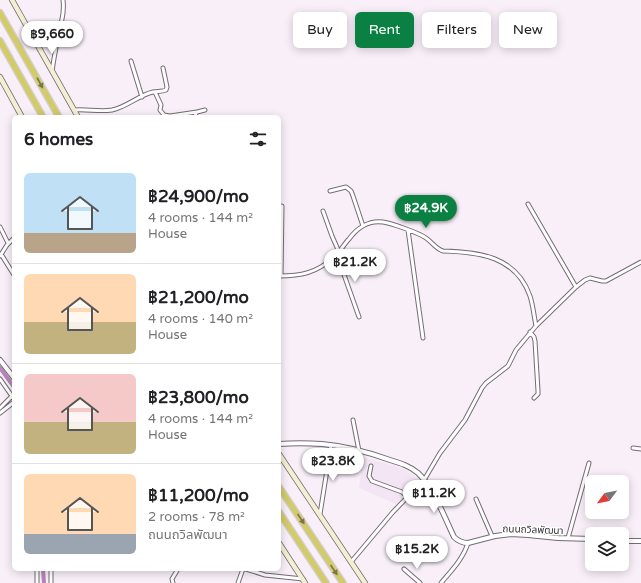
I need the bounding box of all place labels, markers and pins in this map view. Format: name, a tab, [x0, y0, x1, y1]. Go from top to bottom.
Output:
pin: ฿9,660	[19, 21, 85, 55]
pin: ฿24.9K	[393, 195, 459, 229]
pin: ฿21.2K	[322, 249, 388, 283]
pin: ฿23.8K	[300, 448, 366, 482]
pin: ฿11.2K	[401, 480, 467, 514]
pin: ฿15.2K	[384, 536, 450, 570]

